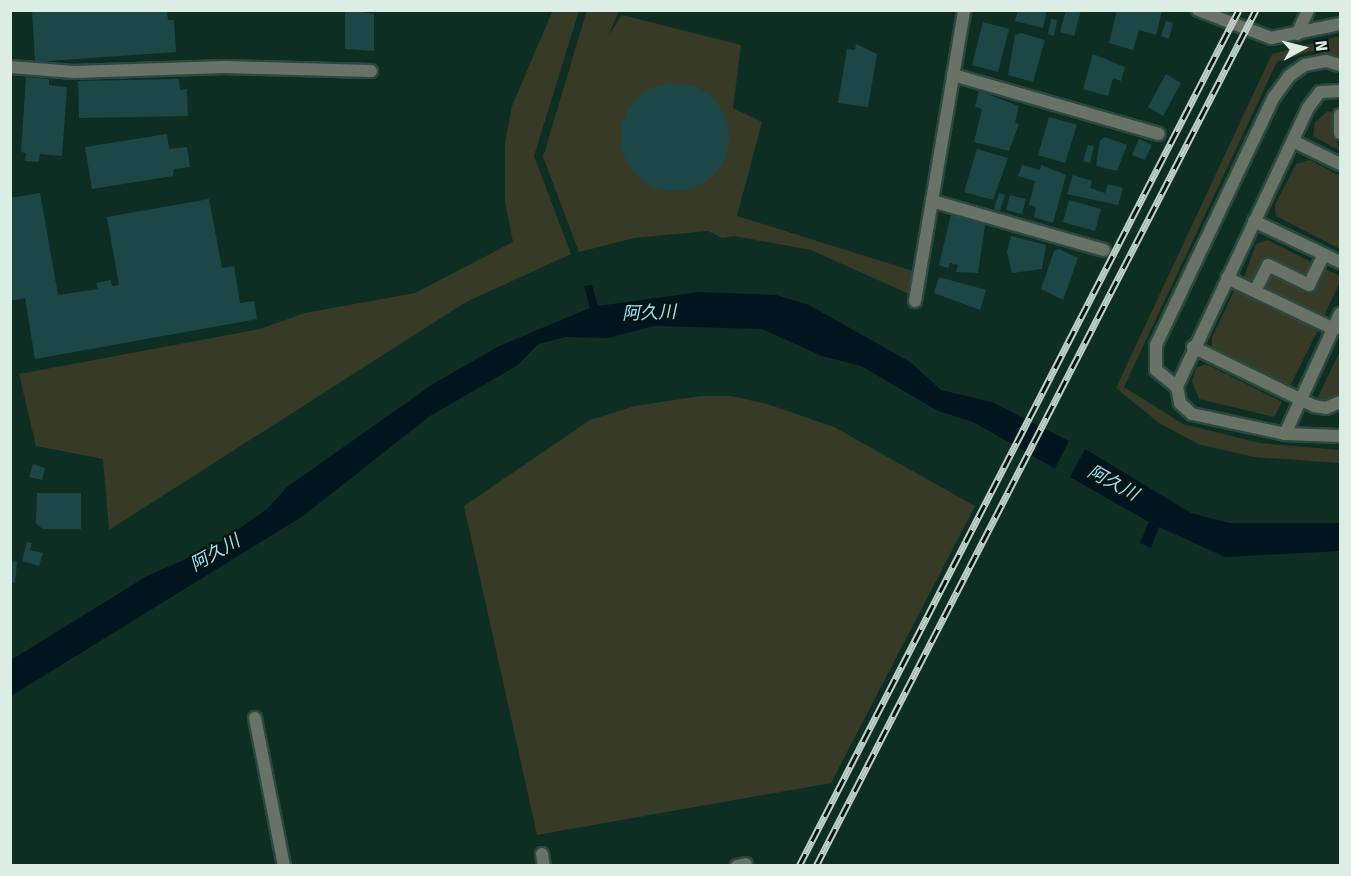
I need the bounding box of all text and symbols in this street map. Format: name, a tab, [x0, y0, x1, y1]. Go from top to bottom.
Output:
north arrow	[1273, 18, 1333, 78]
text: N	[1311, 39, 1331, 52]
water label: 阿久川	[622, 301, 676, 325]
water label: 阿久川	[1084, 461, 1142, 505]
water label: 阿久川	[186, 530, 244, 576]

